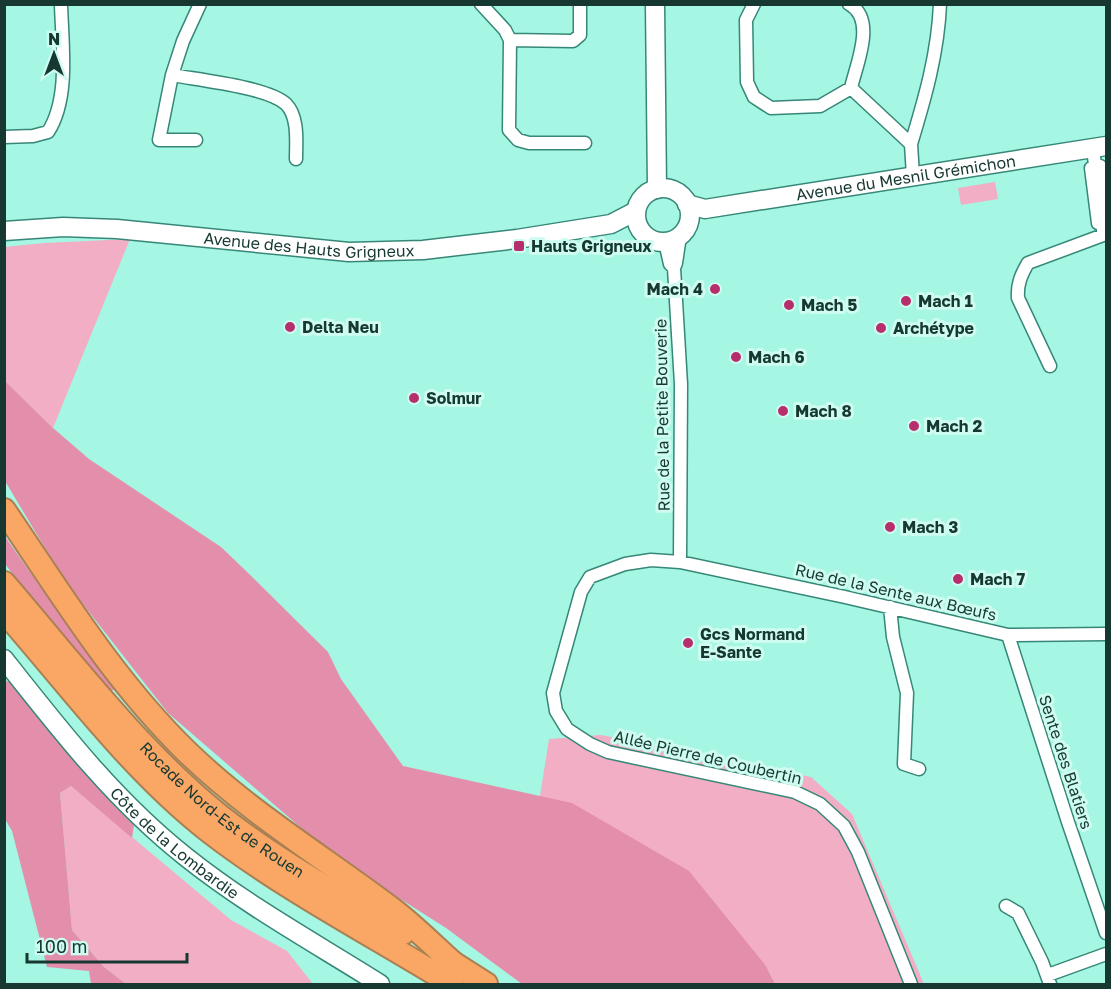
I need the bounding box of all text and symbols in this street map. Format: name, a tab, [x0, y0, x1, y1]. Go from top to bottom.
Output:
north arrow	[24, 24, 84, 84]
text: N	[48, 29, 60, 49]
street label: Avenue du Mesnil Grémichon	[795, 150, 1017, 205]
street label: Avenue des Hauts Grigneux	[203, 228, 415, 262]
place label: Hauts Grigneux	[531, 236, 652, 256]
marker: Hauts Grigneux	[512, 239, 526, 253]
place label: Mach 4	[647, 279, 703, 299]
marker: Mach 4	[708, 282, 722, 296]
place label: Mach 1	[918, 291, 973, 311]
marker: Mach 1	[899, 294, 913, 308]
place label: Mach 5	[801, 295, 857, 315]
marker: Mach 5	[782, 298, 796, 312]
place label: Delta Neu	[302, 317, 379, 337]
place label: Archétype	[893, 318, 974, 338]
street label: Rue de la Petite Bouverie	[650, 319, 674, 511]
marker: Delta Neu	[283, 320, 297, 334]
marker: Archétype	[874, 321, 888, 335]
place label: Mach 6	[748, 347, 805, 367]
marker: Mach 6	[729, 350, 743, 364]
place label: Solmur	[426, 388, 481, 408]
marker: Solmur	[407, 391, 421, 405]
place label: Mach 8	[795, 401, 852, 421]
marker: Mach 8	[776, 404, 790, 418]
place label: Mach 2	[926, 416, 982, 436]
marker: Mach 2	[907, 419, 921, 433]
place label: Mach 3	[902, 517, 958, 537]
marker: Mach 3	[883, 520, 897, 534]
street label: Rue de la Sente aux Bœufs	[793, 559, 999, 625]
place label: Mach 7	[970, 569, 1025, 589]
marker: Mach 7	[951, 572, 965, 586]
place label: Gcs Normand E-Sante	[700, 624, 805, 662]
marker: Gcs Normand E-Sante	[681, 636, 695, 650]
street label: Sente des Blatiers	[1035, 692, 1097, 832]
street label: Allée Pierre de Coubertin	[612, 726, 804, 788]
street label: Rocade Nord-Est de Rouen	[136, 737, 308, 882]
street label: Côte de la Lombardie	[106, 783, 243, 903]
scale bar	[27, 926, 188, 964]
text: 100 m	[36, 935, 87, 957]

